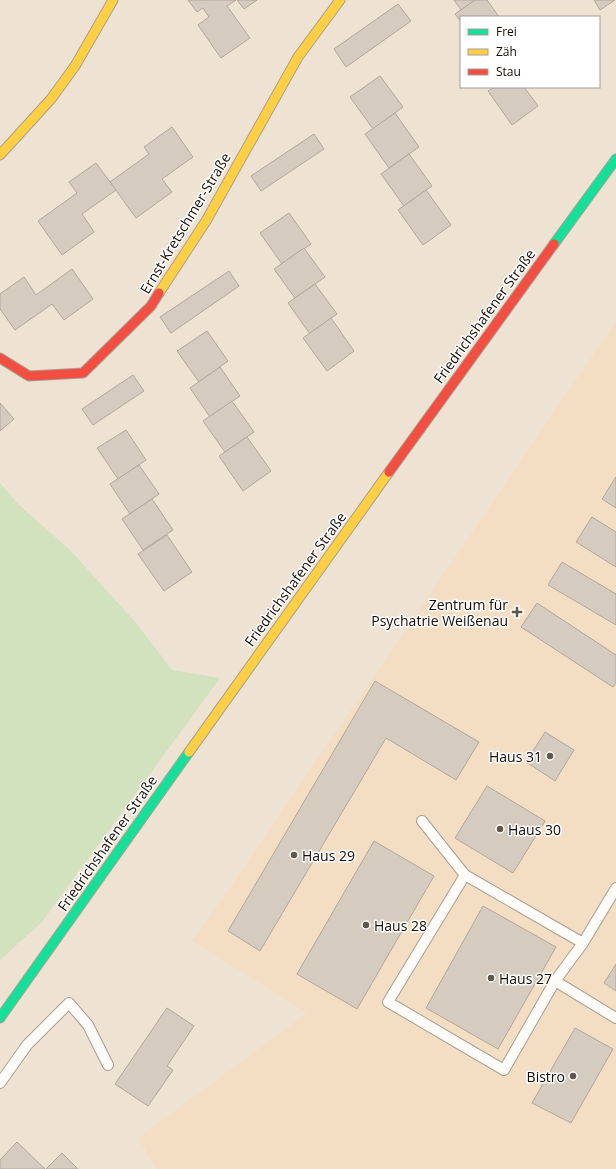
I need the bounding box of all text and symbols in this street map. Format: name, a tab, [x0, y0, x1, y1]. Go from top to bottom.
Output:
legend	[460, 16, 600, 88]
text: Frei	[496, 23, 517, 40]
text: Zäh	[496, 43, 517, 60]
text: Stau	[496, 63, 521, 80]
street label: Ernst-Kretschmer-Straße	[135, 149, 235, 297]
street label: Friedrichshafener Straße	[429, 245, 539, 387]
street label: Friedrichshafener Straße	[240, 508, 350, 650]
place label: Zentrum für Psychatrie Weißenau	[371, 595, 508, 630]
marker: Zentrum für Psychatrie Weißenau	[511, 606, 523, 618]
place label: Haus 31	[489, 747, 542, 766]
marker: Haus 31	[545, 751, 555, 761]
street label: Friedrichshafener Straße	[53, 771, 161, 915]
place label: Haus 30	[508, 820, 561, 839]
marker: Haus 30	[495, 824, 505, 834]
place label: Haus 29	[302, 846, 355, 865]
marker: Haus 29	[289, 850, 299, 860]
place label: Haus 28	[374, 916, 427, 935]
marker: Haus 28	[361, 920, 371, 930]
place label: Haus 27	[499, 969, 552, 988]
marker: Haus 27	[486, 973, 496, 983]
place label: Bistro	[527, 1067, 565, 1086]
marker: Bistro	[568, 1071, 578, 1081]

